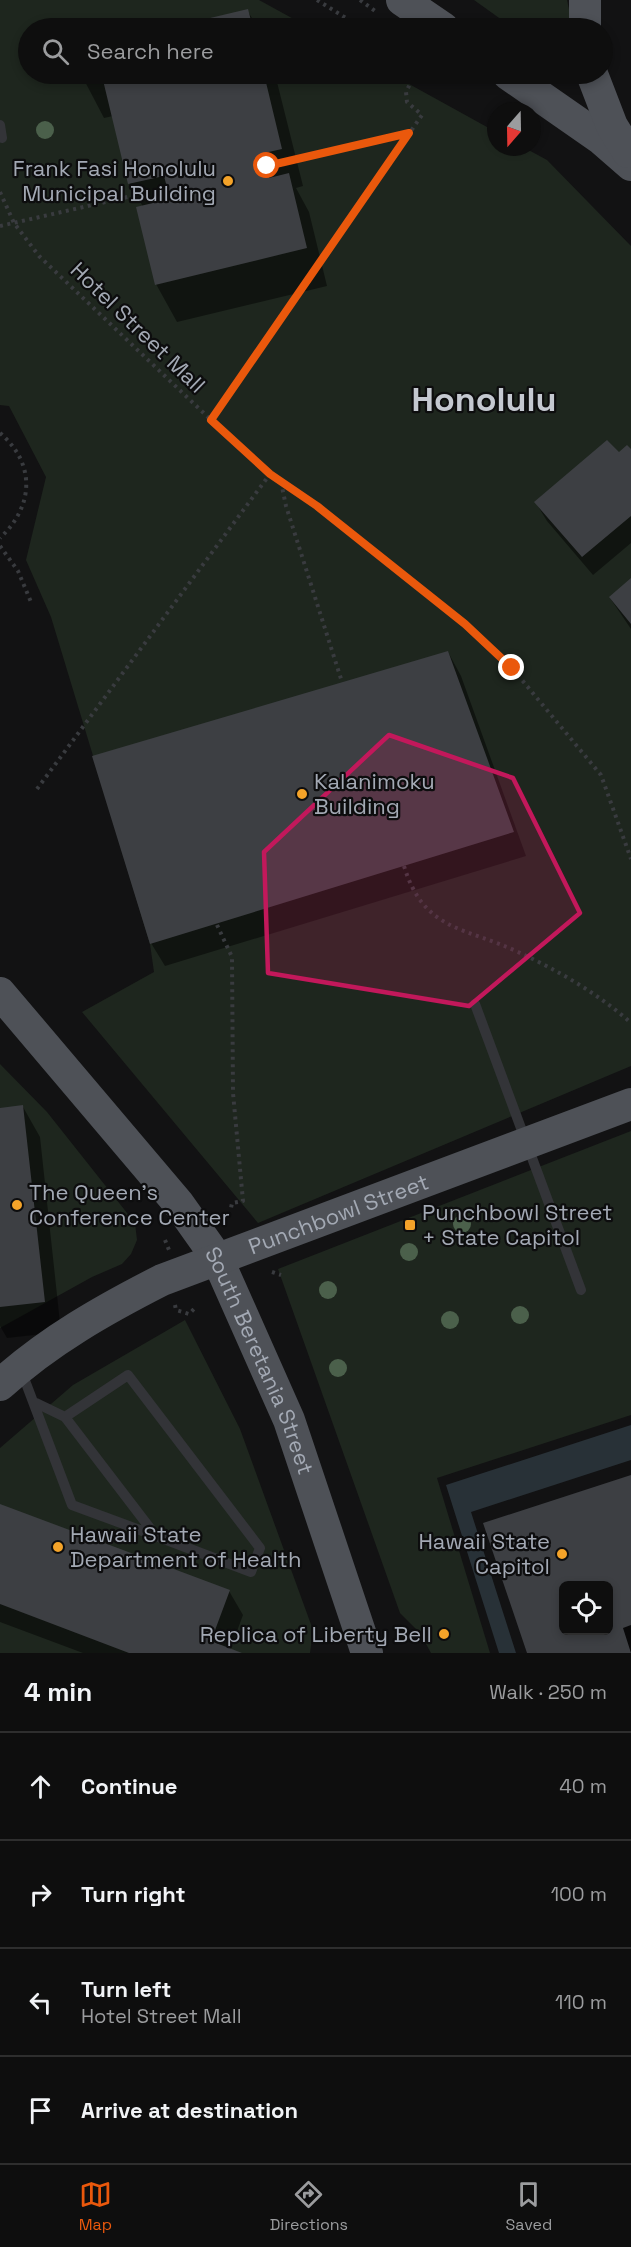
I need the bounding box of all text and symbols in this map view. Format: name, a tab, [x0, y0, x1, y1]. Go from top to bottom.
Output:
search box	[18, 18, 613, 84]
icon: search	[39, 35, 72, 68]
text: Search here	[87, 37, 214, 65]
north arrow	[487, 102, 541, 156]
route start	[253, 152, 279, 178]
place label: Frank Fasi Honolulu Municipal Building	[13, 154, 216, 207]
marker: Frank Fasi Honolulu Municipal Building	[221, 174, 235, 188]
street label: Hotel Street Mall	[65, 256, 211, 398]
district label: Honolulu	[412, 378, 556, 421]
route end	[498, 654, 524, 680]
place label: Kalanimoku Building	[314, 767, 435, 820]
marker: Kalanimoku Building	[295, 787, 309, 801]
street label: Punchbowl Street	[244, 1167, 432, 1260]
place label: The Queen’s Conference Center	[29, 1178, 230, 1231]
marker: The Queen’s Conference Center	[10, 1198, 24, 1212]
place label: Punchbowl Street + State Capitol	[422, 1198, 612, 1251]
marker: Punchbowl Street + State Capitol	[403, 1218, 417, 1232]
street label: South Beretania Street	[199, 1241, 320, 1478]
place label: Hawaii State Department of Health	[70, 1520, 301, 1573]
place label: Hawaii State Capitol	[418, 1527, 550, 1580]
marker: Hawaii State Department of Health	[51, 1540, 65, 1554]
marker: Hawaii State Capitol	[555, 1547, 569, 1561]
map controls	[559, 1581, 613, 1635]
button: locate	[559, 1581, 613, 1635]
place label: Replica of Liberty Bell	[200, 1620, 432, 1648]
marker: Replica of Liberty Bell	[437, 1627, 451, 1641]
text: 4 min	[24, 1675, 92, 1709]
text: Walk · 250 m	[489, 1679, 607, 1705]
icon: ahead	[24, 1770, 57, 1803]
text: Continue	[81, 1772, 177, 1800]
text: 40 m	[559, 1773, 607, 1799]
icon: right	[24, 1878, 57, 1911]
text: Turn right	[81, 1880, 186, 1908]
text: 100 m	[551, 1881, 607, 1907]
text: Turn left	[81, 1975, 171, 2003]
icon: left	[24, 1986, 57, 2019]
text: 110 m	[555, 1989, 607, 2015]
text: Hotel Street Mall	[81, 2003, 242, 2029]
icon: arrive	[24, 2094, 57, 2127]
text: Arrive at destination	[81, 2096, 298, 2124]
tab: Map	[79, 2178, 112, 2235]
tab: Directions	[270, 2178, 348, 2235]
tab: Saved	[506, 2178, 552, 2235]

